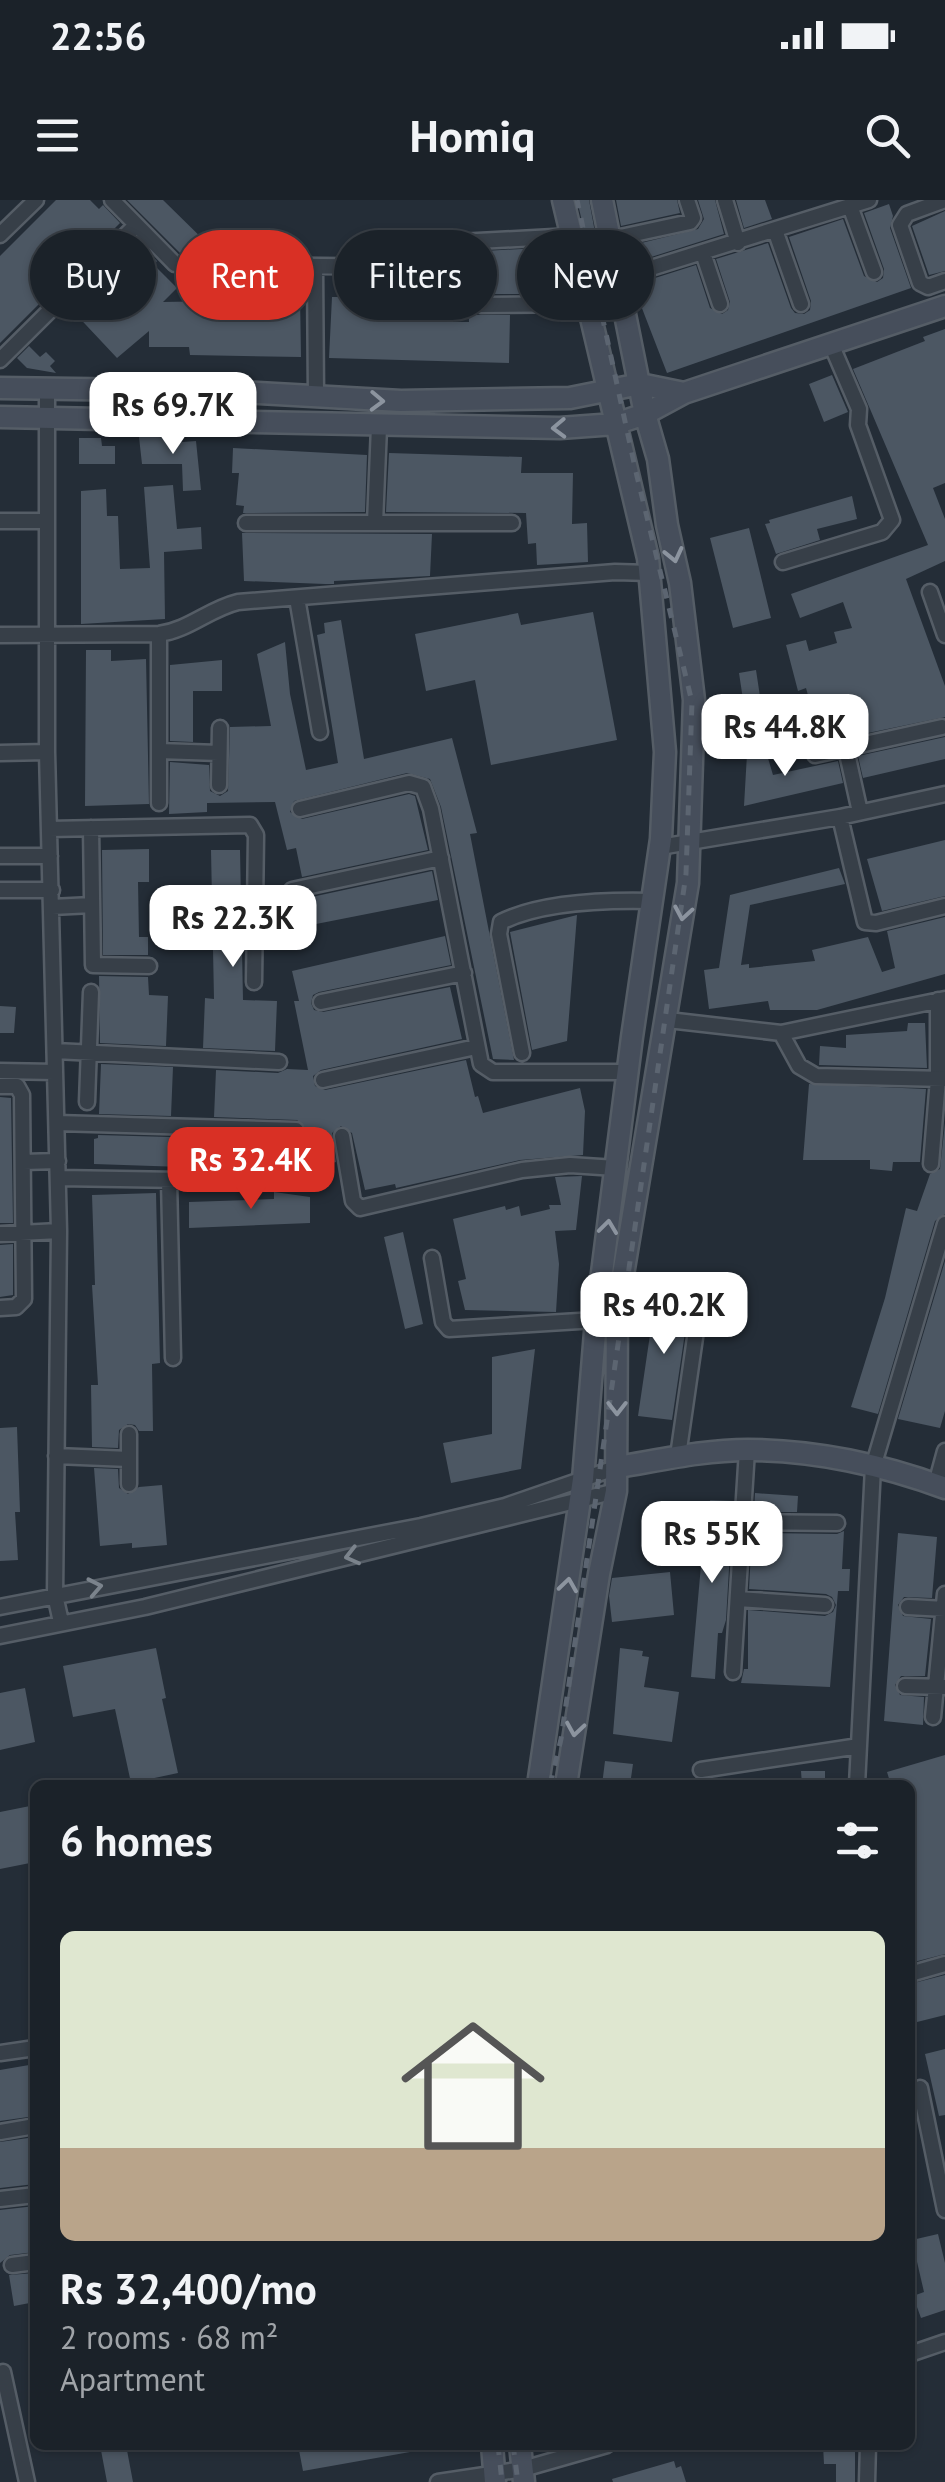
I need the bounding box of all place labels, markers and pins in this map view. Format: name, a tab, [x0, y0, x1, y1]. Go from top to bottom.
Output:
pin: Rs 69.7K	[70, 372, 276, 457]
pin: Rs 44.8K	[682, 694, 888, 779]
pin: Rs 22.3K	[130, 885, 336, 970]
pin: Rs 32.4K	[148, 1127, 354, 1212]
pin: Rs 40.2K	[561, 1272, 767, 1357]
pin: Rs 55K	[631, 1501, 793, 1586]

